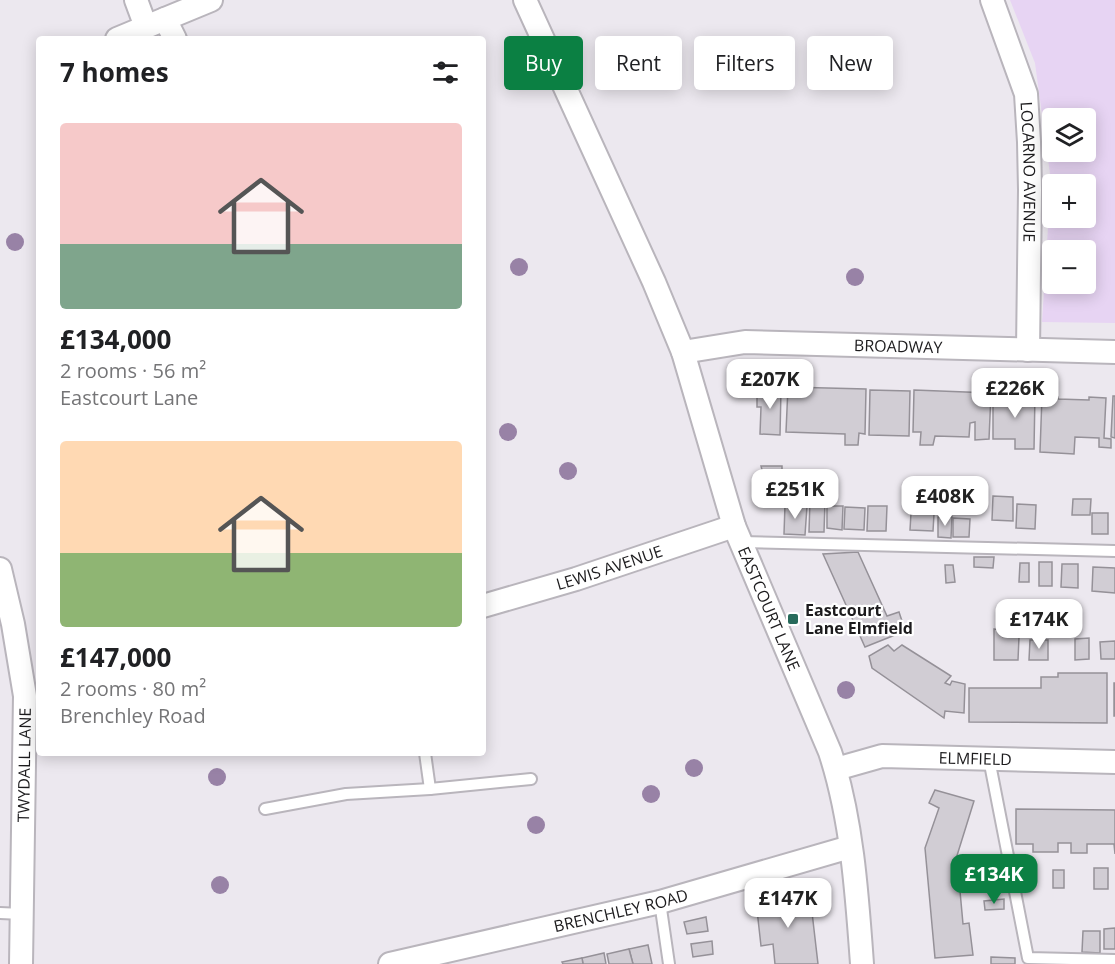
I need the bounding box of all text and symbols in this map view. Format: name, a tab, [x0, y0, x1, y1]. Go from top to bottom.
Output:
chip: Buy	[504, 36, 583, 90]
chip: Rent	[595, 36, 682, 90]
chip: Filters	[694, 36, 795, 90]
chip: New	[807, 36, 893, 90]
text: 7 homes	[60, 54, 169, 90]
icon: filters	[429, 56, 462, 89]
street label: LOCARNO AVENUE	[1016, 101, 1041, 242]
map controls	[1042, 108, 1096, 294]
button: layers	[1042, 108, 1096, 162]
icon: home	[207, 162, 315, 270]
button: +	[1042, 174, 1096, 228]
button: −	[1042, 240, 1096, 294]
text: £134,000	[60, 321, 171, 357]
street label: BROADWAY	[854, 334, 943, 358]
text: 2 rooms · 56 m²	[60, 357, 206, 384]
pin: £207K	[728, 359, 812, 410]
text: £207K	[740, 365, 800, 392]
pin: £226K	[973, 368, 1057, 419]
text: £226K	[985, 374, 1045, 401]
text: Eastcourt Lane	[60, 384, 198, 411]
pin: £251K	[753, 469, 837, 520]
text: £251K	[765, 475, 825, 502]
pin: £408K	[903, 476, 987, 527]
icon: home	[207, 480, 315, 588]
text: £408K	[915, 482, 975, 509]
street label: LEWIS AVENUE	[554, 540, 665, 595]
street label: EASTCOURT LANE	[733, 543, 805, 674]
place label: Eastcourt Lane Elmfield	[805, 599, 913, 639]
pin: £174K	[997, 599, 1081, 650]
text: £174K	[1009, 605, 1069, 632]
marker: Eastcourt Lane Elmfield	[786, 612, 800, 626]
text: £147,000	[60, 639, 171, 675]
text: 2 rooms · 80 m²	[60, 675, 206, 702]
text: Brenchley Road	[60, 702, 206, 729]
street label: TWYDALL LANE	[12, 708, 36, 822]
street label: ELMFIELD	[938, 746, 1012, 770]
pin: £134K	[952, 854, 1036, 905]
text: £134K	[964, 860, 1024, 887]
pin: £147K	[746, 878, 830, 929]
street label: BRENCHLEY ROAD	[552, 883, 691, 937]
text: £147K	[758, 884, 818, 911]

